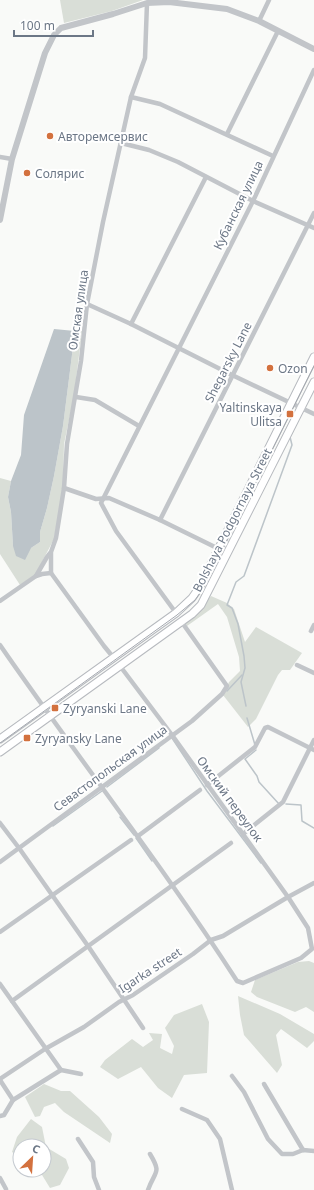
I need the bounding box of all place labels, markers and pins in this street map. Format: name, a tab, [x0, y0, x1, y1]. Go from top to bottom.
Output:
place label: Авторемсервис	[58, 128, 148, 145]
marker: Авторемсервис	[45, 131, 55, 141]
place label: Солярис	[35, 165, 85, 182]
marker: Солярис	[22, 168, 32, 178]
place label: Ozon	[278, 360, 308, 377]
marker: Ozon	[265, 363, 275, 373]
place label: Yaltinskaya Ulitsa	[219, 399, 282, 430]
marker: Yaltinskaya Ulitsa	[285, 409, 295, 419]
place label: Zyryanski Lane	[63, 700, 147, 717]
marker: Zyryanski Lane	[50, 703, 60, 713]
place label: Zyryansky Lane	[35, 730, 122, 747]
marker: Zyryansky Lane	[22, 733, 32, 743]

